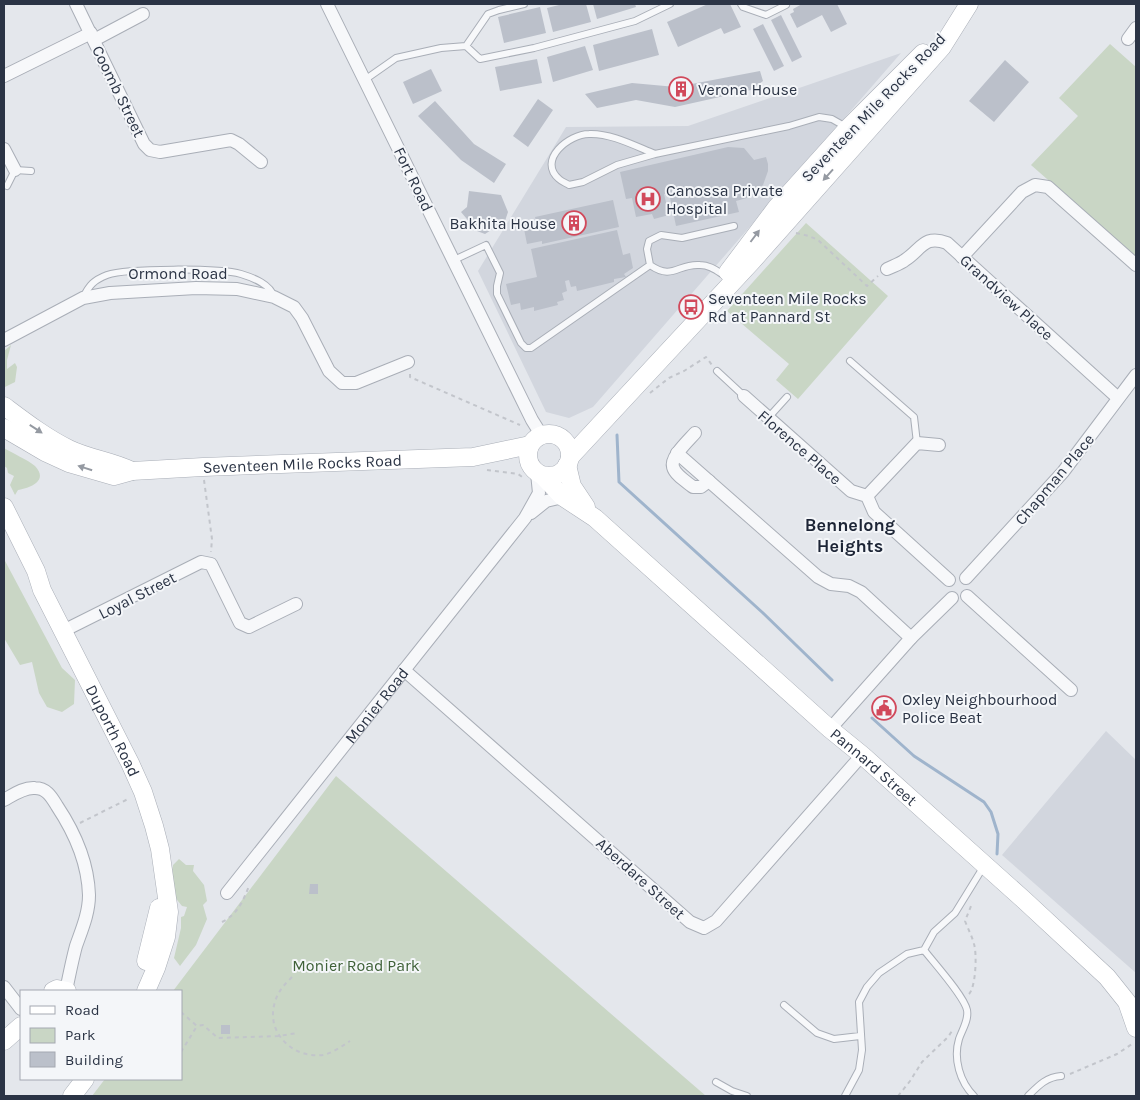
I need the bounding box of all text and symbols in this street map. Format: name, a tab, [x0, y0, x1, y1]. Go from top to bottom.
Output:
street label: Seventeen Mile Rocks Road	[797, 29, 949, 186]
street label: Coomb Street	[88, 42, 149, 140]
building icon: Verona House	[668, 76, 694, 102]
place label: Verona House	[698, 80, 797, 99]
street label: Fort Road	[390, 144, 437, 214]
one-way arrow	[822, 168, 834, 180]
place label: Canossa Private Hospital	[666, 181, 783, 218]
hospital icon: Canossa Private Hospital	[635, 186, 661, 212]
building icon: Bakhita House	[561, 210, 587, 236]
place label: Bakhita House	[449, 214, 556, 233]
one-way arrow	[750, 229, 760, 243]
street label: Grandview Place	[956, 250, 1057, 344]
street label: Ormond Road	[128, 264, 228, 283]
place label: Seventeen Mile Rocks Rd at Pannard St	[708, 289, 867, 326]
bus stop icon: Seventeen Mile Rocks Rd at Pannard St	[678, 294, 704, 320]
street label: Florence Place	[754, 406, 845, 489]
one-way arrow	[30, 424, 43, 434]
street label: Chapman Place	[1011, 430, 1098, 529]
street label: Seventeen Mile Rocks Road	[202, 451, 402, 477]
one-way arrow	[77, 464, 92, 472]
district label: Bennelong Heights	[805, 514, 896, 557]
street label: Loyal Street	[95, 568, 179, 623]
street label: Monier Road	[341, 664, 413, 747]
street label: Duporth Road	[82, 682, 144, 780]
place label: Oxley Neighbourhood Police Beat	[902, 690, 1057, 727]
public building icon: Oxley Neighbourhood Police Beat	[871, 695, 897, 721]
street label: Pannard Street	[826, 724, 921, 810]
street label: Aberdare Street	[592, 834, 689, 923]
park label: Monier Road Park	[292, 956, 420, 975]
legend	[20, 990, 182, 1080]
text: Road	[65, 1001, 100, 1019]
text: Park	[65, 1026, 95, 1044]
text: Building	[65, 1051, 123, 1069]

